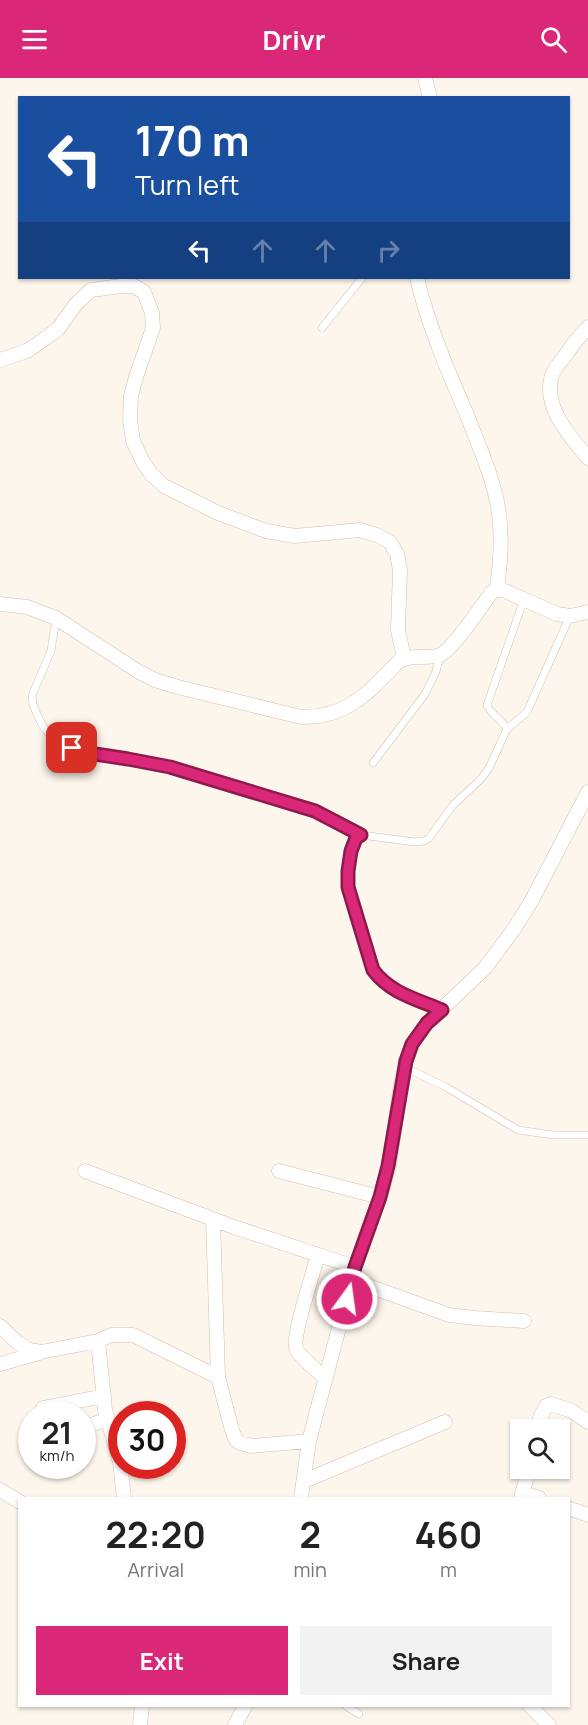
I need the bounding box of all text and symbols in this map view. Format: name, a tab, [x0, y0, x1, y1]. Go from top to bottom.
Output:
text: Drivr	[263, 21, 325, 58]
icon: menu	[18, 23, 51, 56]
icon: search	[537, 23, 570, 56]
text: 170 m	[135, 111, 250, 169]
icon: left	[36, 120, 114, 198]
text: Turn left	[135, 166, 239, 203]
icon: left	[183, 234, 216, 267]
icon: ahead	[246, 234, 279, 267]
icon: ahead	[309, 234, 342, 267]
icon: right	[372, 234, 405, 267]
pin	[46, 722, 97, 773]
icon: arrive	[55, 731, 88, 764]
position arrow	[315, 1267, 379, 1331]
speed limit sign: 30	[108, 1401, 186, 1479]
text: 21	[41, 1412, 73, 1453]
map controls	[510, 1419, 570, 1479]
button: search	[510, 1419, 570, 1479]
text: km/h	[40, 1445, 74, 1466]
text: 22:20	[106, 1510, 206, 1559]
text: 2	[299, 1510, 321, 1559]
text: 460	[414, 1510, 482, 1559]
text: Arrival	[127, 1556, 184, 1583]
text: min	[293, 1556, 327, 1583]
text: m	[440, 1556, 457, 1583]
button: Exit	[36, 1626, 288, 1695]
button: Share	[300, 1626, 552, 1695]

